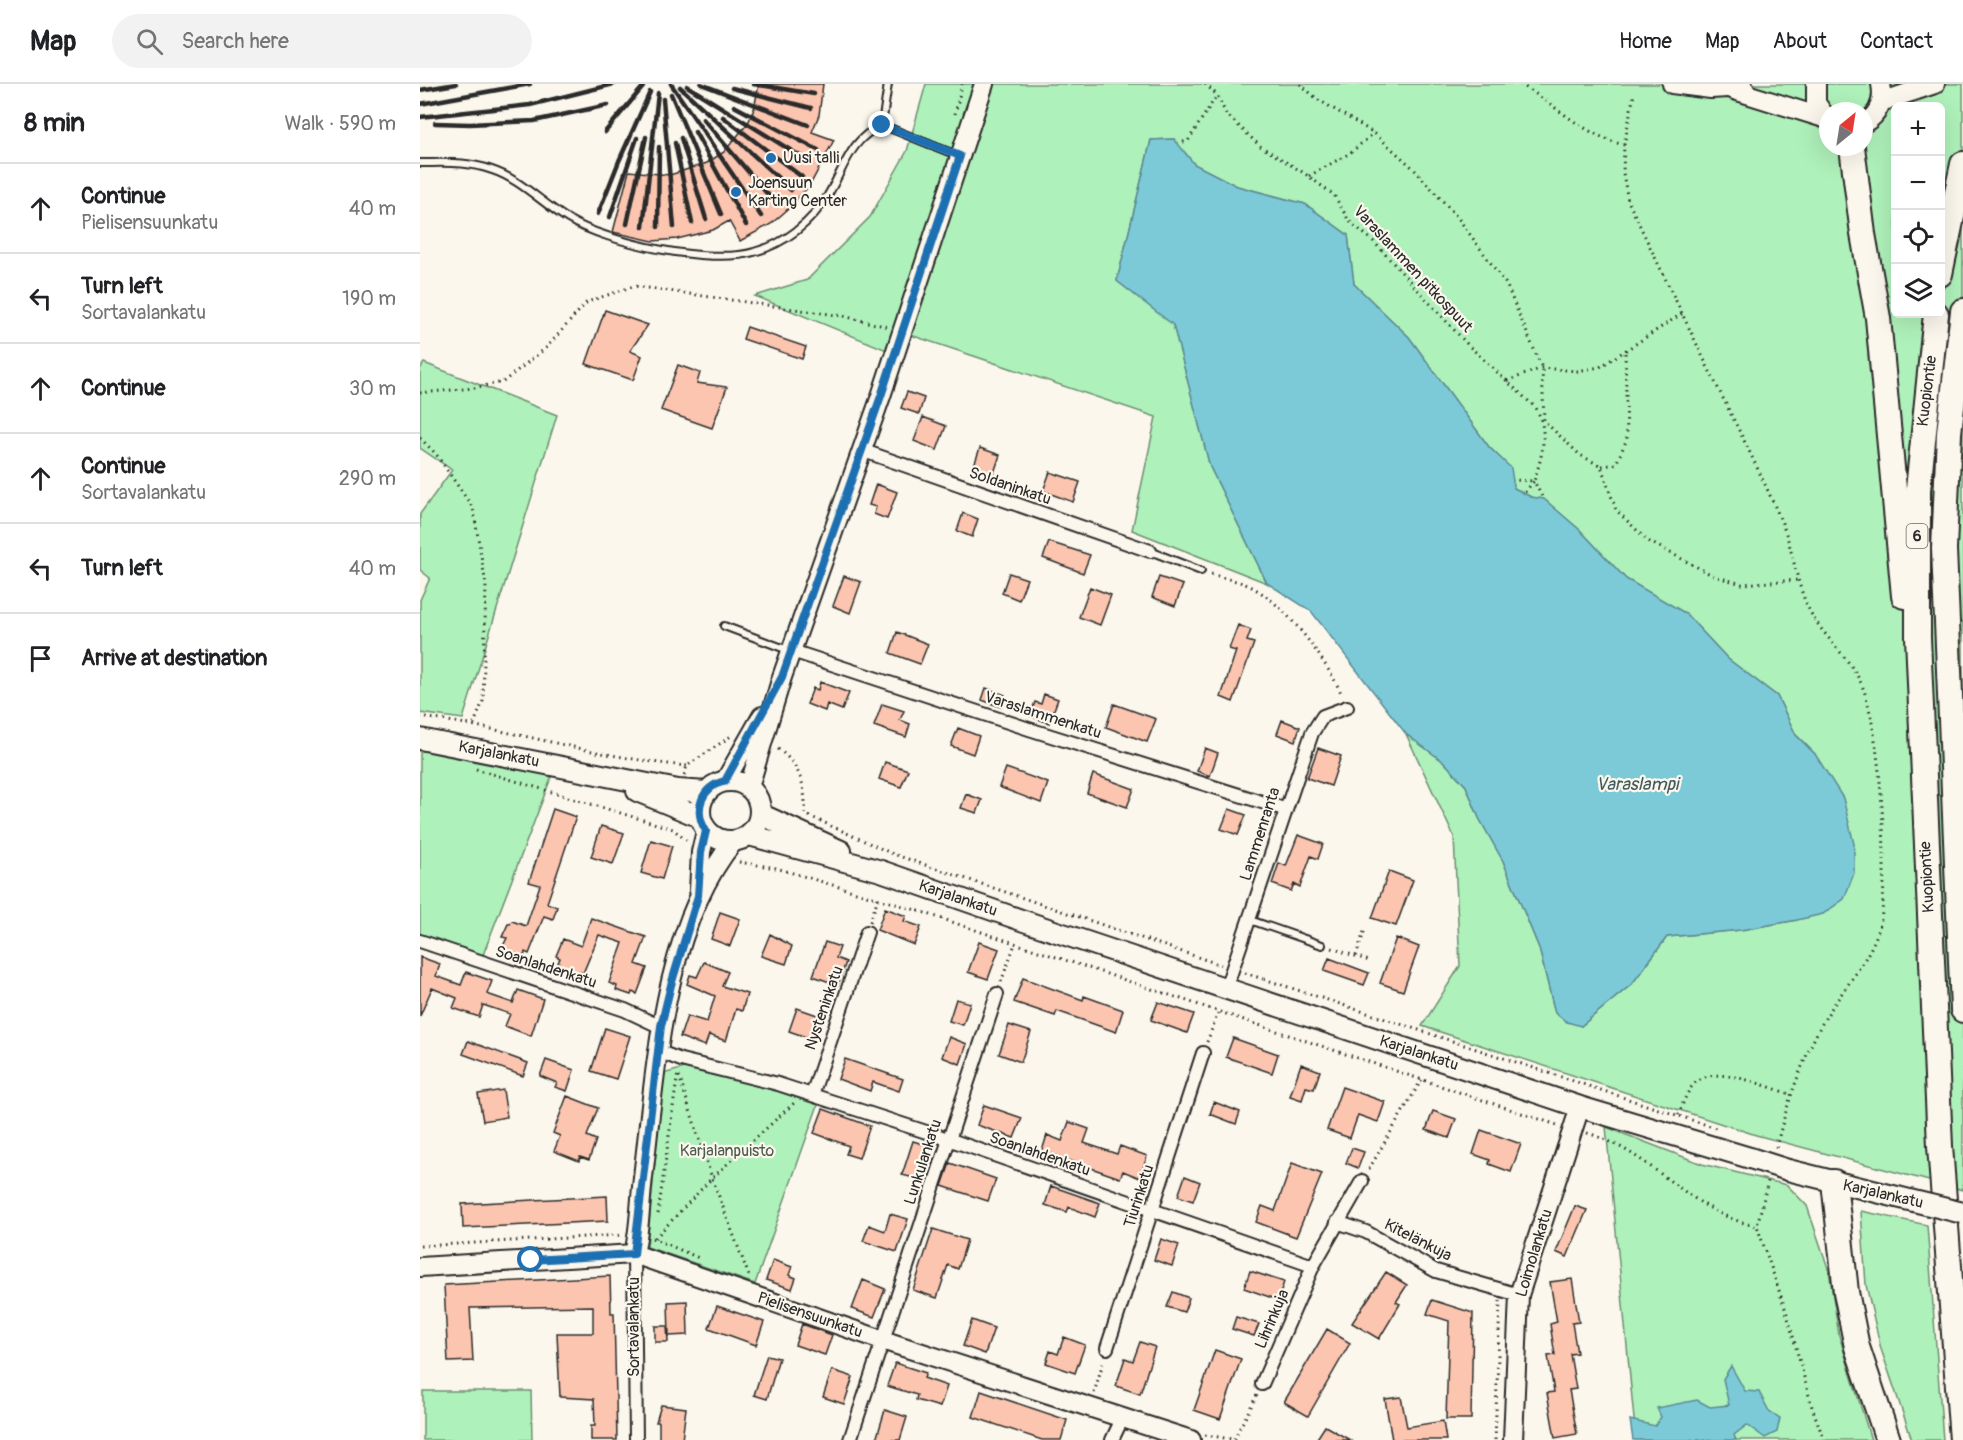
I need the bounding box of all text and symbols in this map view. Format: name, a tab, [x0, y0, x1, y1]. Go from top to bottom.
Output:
search box	[112, 14, 532, 68]
text: Map	[30, 24, 76, 59]
icon: search	[133, 25, 166, 58]
text: Search here	[181, 27, 289, 55]
text: Home	[1619, 28, 1672, 55]
text: Map	[1705, 28, 1740, 55]
text: About	[1773, 28, 1827, 55]
text: Contact	[1860, 28, 1933, 55]
north arrow	[1819, 102, 1873, 156]
map controls	[1891, 102, 1945, 318]
button: +	[1891, 102, 1945, 156]
text: 8 min	[24, 107, 85, 139]
text: Walk · 590 m	[284, 111, 396, 136]
route end	[868, 111, 894, 137]
place label: Uusi talli	[783, 148, 840, 168]
marker: Uusi talli	[764, 151, 778, 165]
button: −	[1891, 156, 1945, 210]
place label: Joensuun Karting Center	[748, 173, 847, 211]
text: Continue	[81, 182, 165, 210]
marker: Joensuun Karting Center	[729, 185, 743, 199]
icon: ahead	[24, 192, 57, 225]
text: 40 m	[349, 196, 396, 221]
street label: Varaslammen pitkospuut	[1349, 201, 1477, 337]
text: Pielisensuunkatu	[81, 210, 218, 235]
button: locate	[1891, 210, 1945, 264]
button: layers	[1891, 264, 1945, 318]
text: Turn left	[81, 272, 163, 300]
icon: left	[24, 282, 57, 315]
text: 190 m	[342, 286, 396, 311]
text: Sortavalankatu	[81, 300, 206, 325]
street label: Kuopiontie	[1913, 354, 1941, 428]
icon: ahead	[24, 372, 57, 405]
text: Continue	[81, 374, 165, 402]
text: 30 m	[349, 376, 396, 401]
text: Continue	[81, 452, 165, 480]
icon: ahead	[24, 462, 57, 495]
street label: Soldaninkatu	[966, 463, 1054, 509]
text: 290 m	[339, 466, 396, 491]
text: Sortavalankatu	[81, 480, 206, 505]
road number: 6	[1906, 524, 1928, 548]
icon: left	[24, 552, 57, 585]
text: Turn left	[81, 554, 163, 582]
text: 40 m	[349, 556, 396, 581]
icon: arrive	[24, 642, 57, 675]
text: Arrive at destination	[81, 644, 267, 672]
street label: Varaslammenkatu	[982, 687, 1104, 743]
street label: Karjalankatu	[457, 736, 541, 772]
water label: Varaslampi	[1596, 773, 1681, 796]
street label: Lammenranta	[1236, 785, 1284, 883]
street label: Kuopiontie	[1915, 841, 1939, 913]
street label: Karjalankatu	[916, 875, 1000, 921]
street label: Soanlahdenkatu	[493, 941, 599, 993]
street label: Nysteninkatu	[800, 963, 848, 1053]
street label: Karjalankatu	[1377, 1031, 1461, 1075]
street label: Lunkulankatu	[900, 1117, 946, 1207]
street label: Soanlahdenkatu	[987, 1127, 1093, 1181]
park label: Karjalanpuisto	[680, 1141, 775, 1161]
street label: Tiurinkatu	[1119, 1162, 1159, 1230]
street label: Karjalankatu	[1841, 1175, 1925, 1213]
street label: Loimolankatu	[1511, 1207, 1557, 1299]
street label: Kitelänkuja	[1381, 1214, 1455, 1266]
route start	[517, 1246, 543, 1272]
street label: Sortavalankatu	[624, 1277, 644, 1377]
street label: Lihrinkuja	[1251, 1286, 1293, 1352]
street label: Pielisensuunkatu	[755, 1288, 865, 1342]

